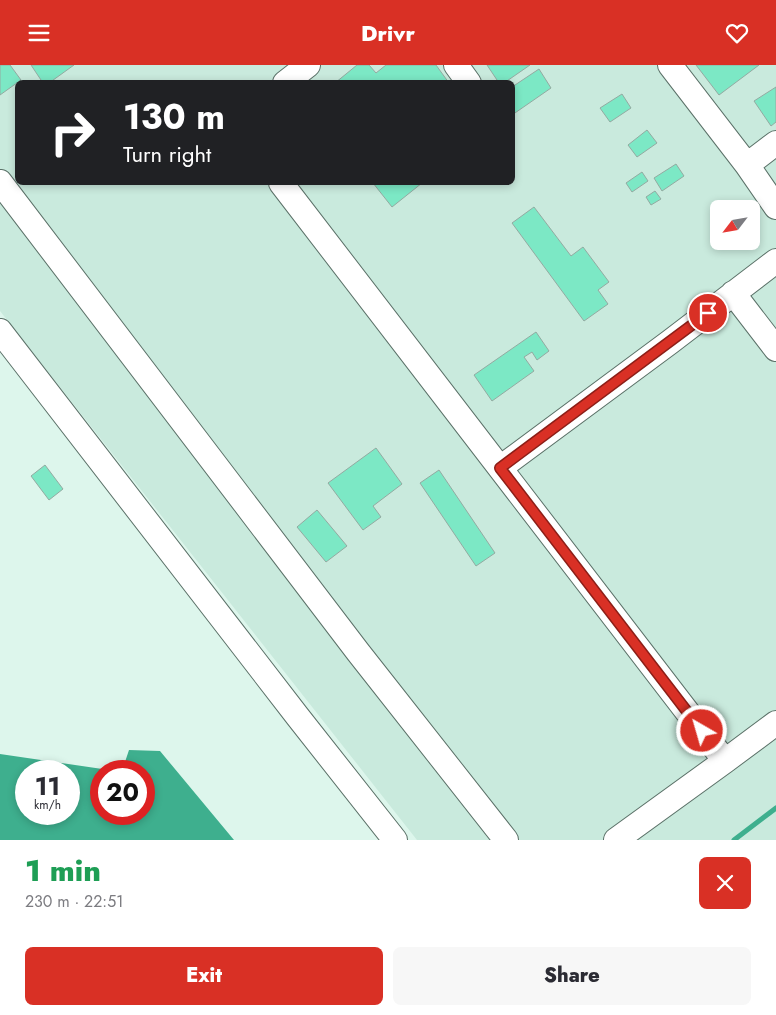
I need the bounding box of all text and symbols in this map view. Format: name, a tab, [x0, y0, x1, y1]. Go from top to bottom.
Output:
text: Drivr	[361, 17, 415, 49]
icon: menu	[25, 19, 53, 47]
icon: heart	[723, 19, 751, 47]
text: 130 m	[123, 92, 225, 142]
icon: right	[40, 100, 105, 165]
text: Turn right	[123, 138, 211, 170]
north arrow	[710, 200, 760, 250]
map controls	[710, 200, 760, 250]
pin	[687, 292, 729, 334]
icon: arrive	[694, 299, 722, 327]
position arrow	[675, 704, 727, 756]
speed limit sign: 20	[90, 760, 155, 825]
text: 11	[35, 768, 60, 804]
text: km/h	[34, 796, 61, 814]
text: 1 min	[25, 849, 101, 892]
button: close	[699, 857, 751, 909]
text: 230 m · 22:51	[25, 890, 123, 913]
button: Exit	[25, 947, 383, 1005]
button: Share	[393, 947, 751, 1005]

